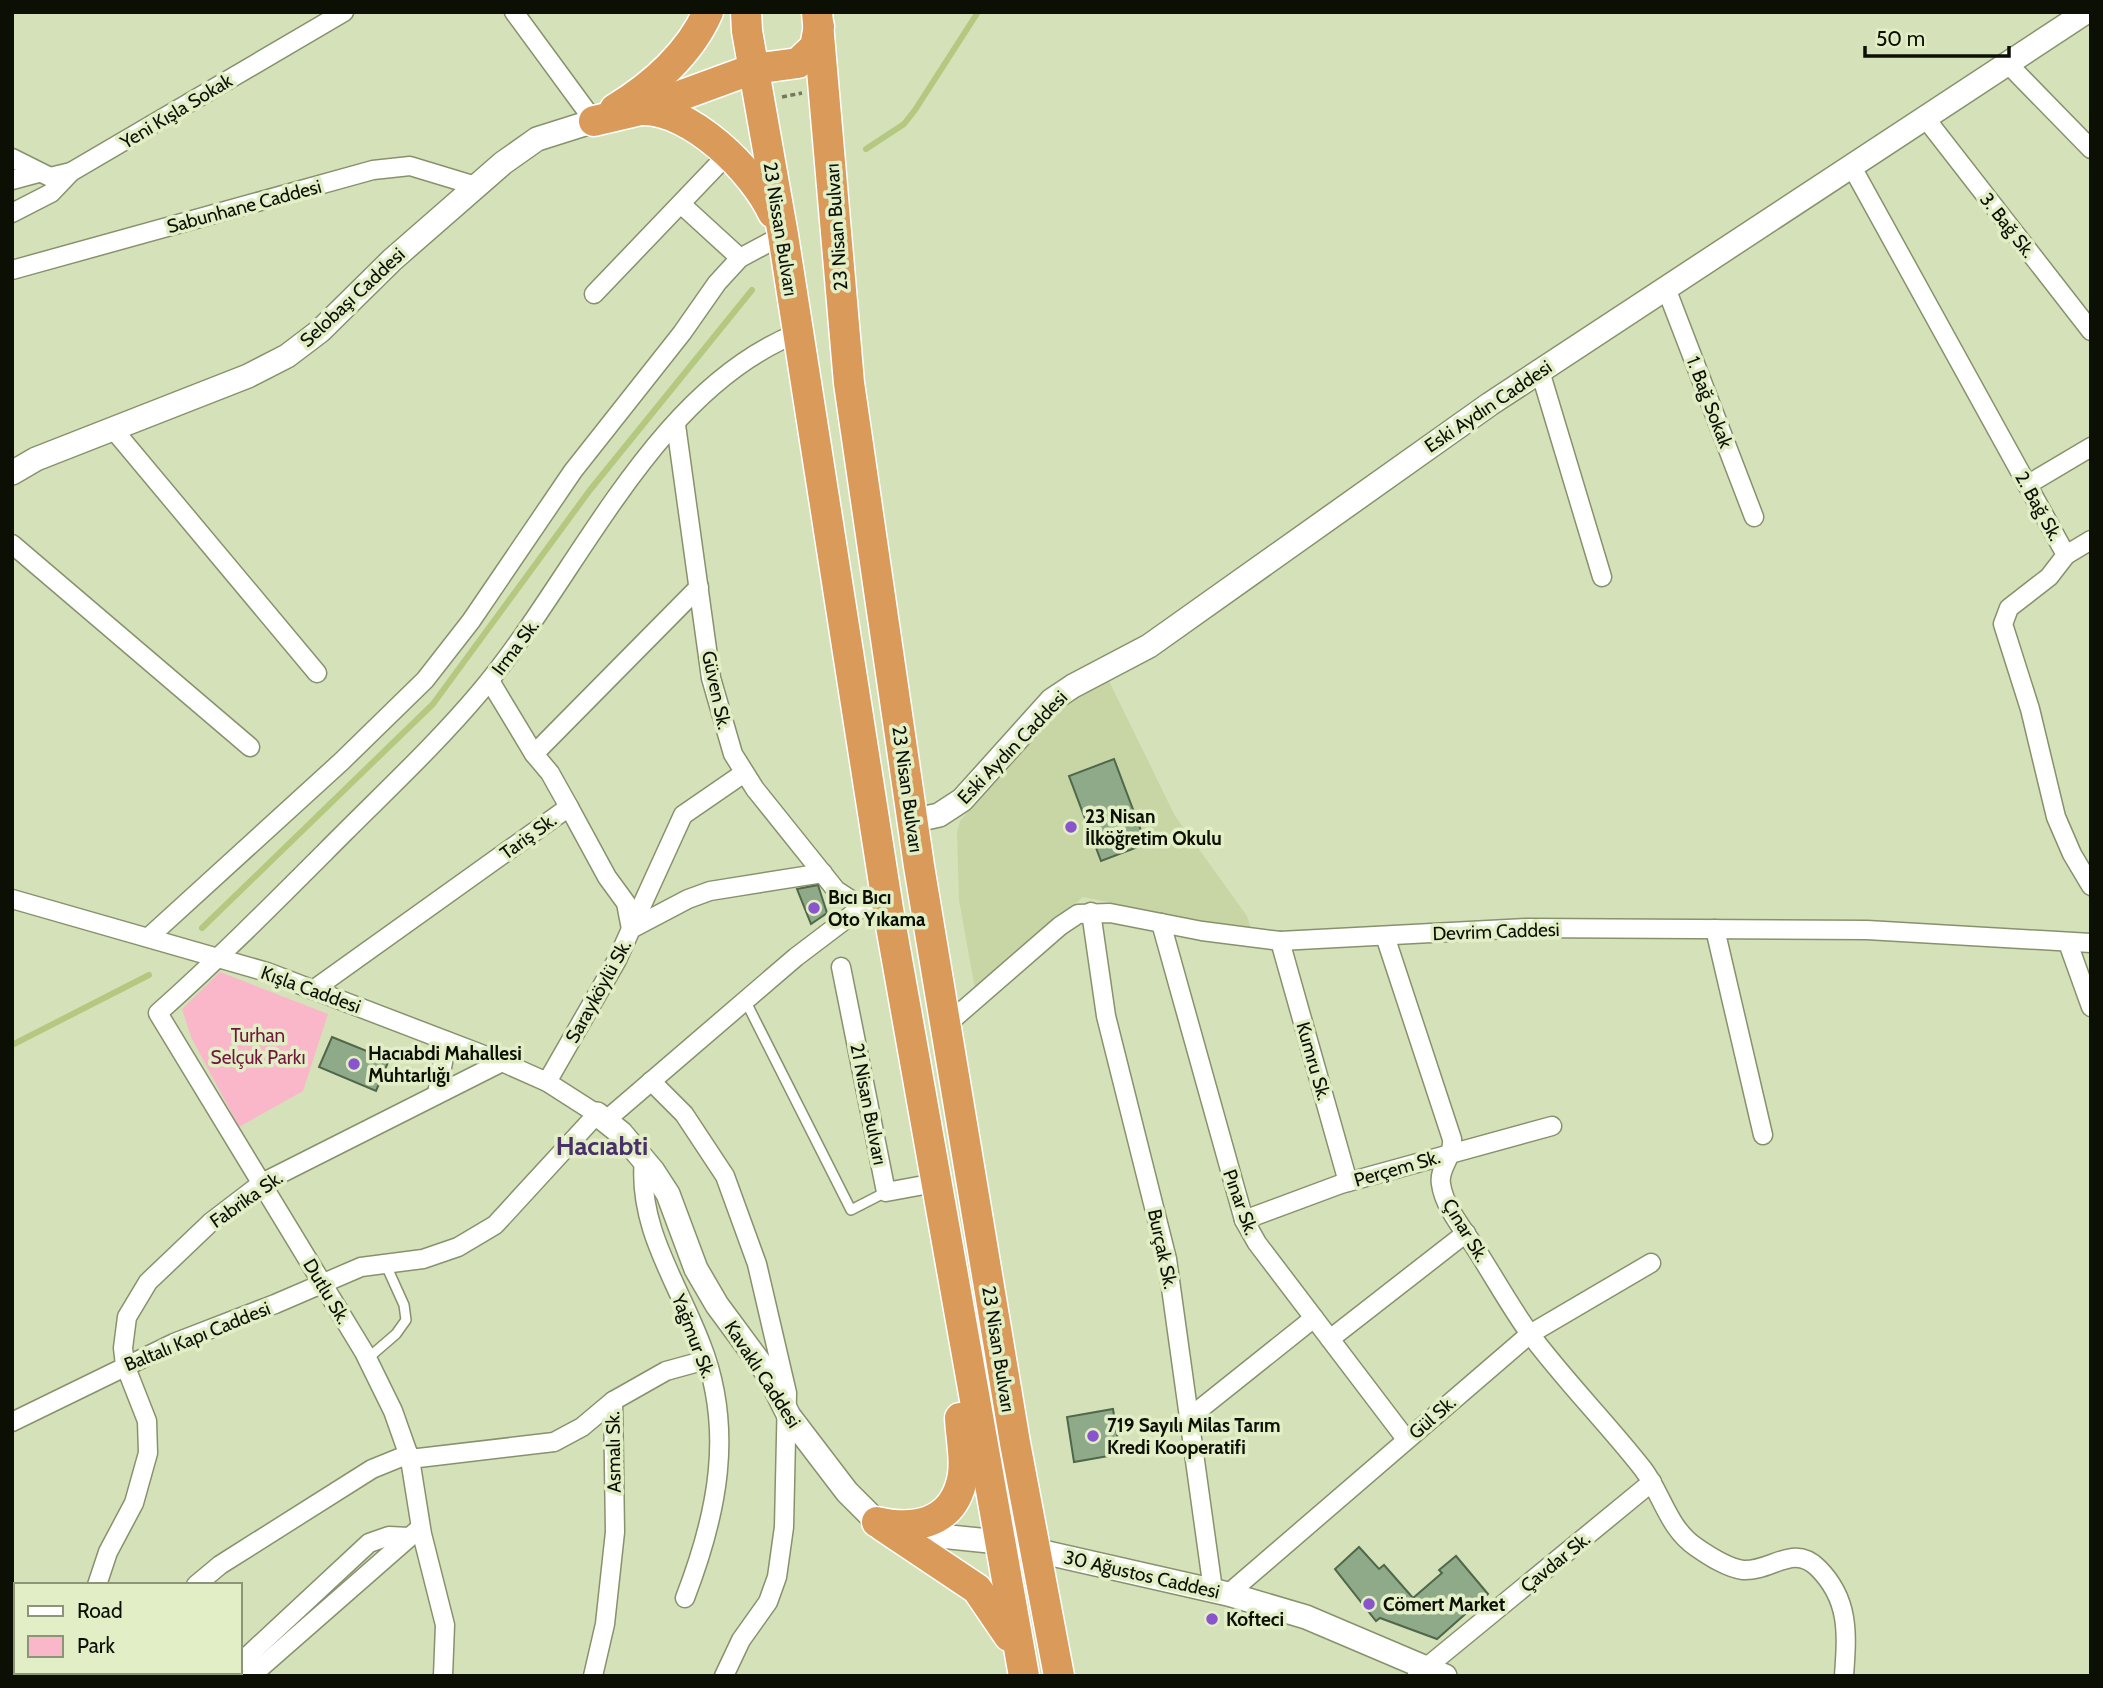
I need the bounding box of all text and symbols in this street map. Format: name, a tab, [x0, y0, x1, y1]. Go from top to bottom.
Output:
scale bar	[1865, 14, 2008, 58]
text: 50 m	[1876, 26, 1925, 51]
street label: Yeni Kışla Sokak	[115, 69, 237, 154]
street label: 23 Nissan Bulvarı	[759, 160, 802, 298]
street label: 23 Nisan Bulvarı	[821, 163, 852, 291]
street label: Sabunhane Caddesi	[164, 175, 324, 238]
street label: 3. Bağ Sk.	[1975, 188, 2040, 262]
street label: Selobaşı Caddesi	[295, 243, 410, 352]
street label: 1. Bağ Sokak	[1682, 353, 1738, 452]
street label: Eski Aydın Caddesi	[1420, 355, 1556, 457]
street label: 2. Bağ Sk.	[2010, 467, 2067, 545]
street label: Irma Sk.	[487, 615, 544, 680]
street label: Güven Sk.	[697, 649, 736, 732]
street label: Eski Aydın Caddesi	[953, 686, 1072, 809]
street label: 23 Nisan Bulvarı	[887, 724, 928, 854]
place label: 23 Nisan İlköğretim Okulu	[1085, 805, 1222, 850]
street label: Tariş Sk.	[496, 808, 561, 864]
marker: 23 Nisan İlköğretim Okulu	[1063, 819, 1079, 835]
place label: Bıcı Bıcı Oto Yıkama	[828, 886, 926, 931]
marker: Bıcı Bıcı Oto Yıkama	[806, 900, 822, 916]
street label: Devrim Caddesi	[1432, 918, 1560, 945]
street label: Sarayköylü Sk.	[561, 936, 636, 1047]
street label: Kışla Caddesi	[258, 961, 364, 1018]
street label: Kumru Sk.	[1291, 1019, 1336, 1103]
park label: Turhan Selçuk Parkı	[211, 1024, 305, 1069]
street label: 21 Nisan Bulvarı	[845, 1041, 892, 1167]
place label: Hacıabdi Mahallesi Muhtarlığı	[368, 1042, 522, 1087]
marker: Hacıabdi Mahallesi Muhtarlığı	[346, 1056, 362, 1072]
district label: Hacıabti	[556, 1130, 648, 1162]
street label: Perçem Sk.	[1351, 1145, 1443, 1192]
street label: Fabrika Sk.	[205, 1166, 287, 1233]
street label: Pınar Sk.	[1218, 1166, 1263, 1238]
street label: Çınar Sk.	[1438, 1194, 1493, 1266]
street label: Burçak Sk.	[1143, 1207, 1182, 1291]
street label: Dutlu Sk.	[298, 1254, 355, 1328]
street label: 23 Nisan Bulvarı	[977, 1284, 1020, 1414]
street label: Yağmur Sk.	[667, 1290, 720, 1382]
street label: Baltalı Kapı Caddesi	[121, 1297, 274, 1376]
street label: Kavaklı Caddesi	[720, 1317, 806, 1432]
street label: Gül Sk.	[1404, 1391, 1461, 1444]
street label: Asmalı Sk.	[601, 1411, 626, 1493]
place label: 719 Sayılı Milas Tarım Kredi Kooperatifi	[1107, 1414, 1281, 1459]
marker: 719 Sayılı Milas Tarım Kredi Kooperatifi	[1085, 1428, 1101, 1444]
street label: Çavdar Sk.	[1516, 1527, 1595, 1597]
street label: 30 Ağustos Caddesi	[1062, 1545, 1222, 1604]
legend	[14, 1583, 242, 1674]
place label: Cömert Market	[1383, 1593, 1506, 1616]
marker: Cömert Market	[1361, 1596, 1377, 1612]
text: Road	[77, 1598, 123, 1623]
place label: Kofteci	[1226, 1608, 1284, 1631]
marker: Kofteci	[1204, 1611, 1220, 1627]
text: Park	[77, 1633, 115, 1658]

